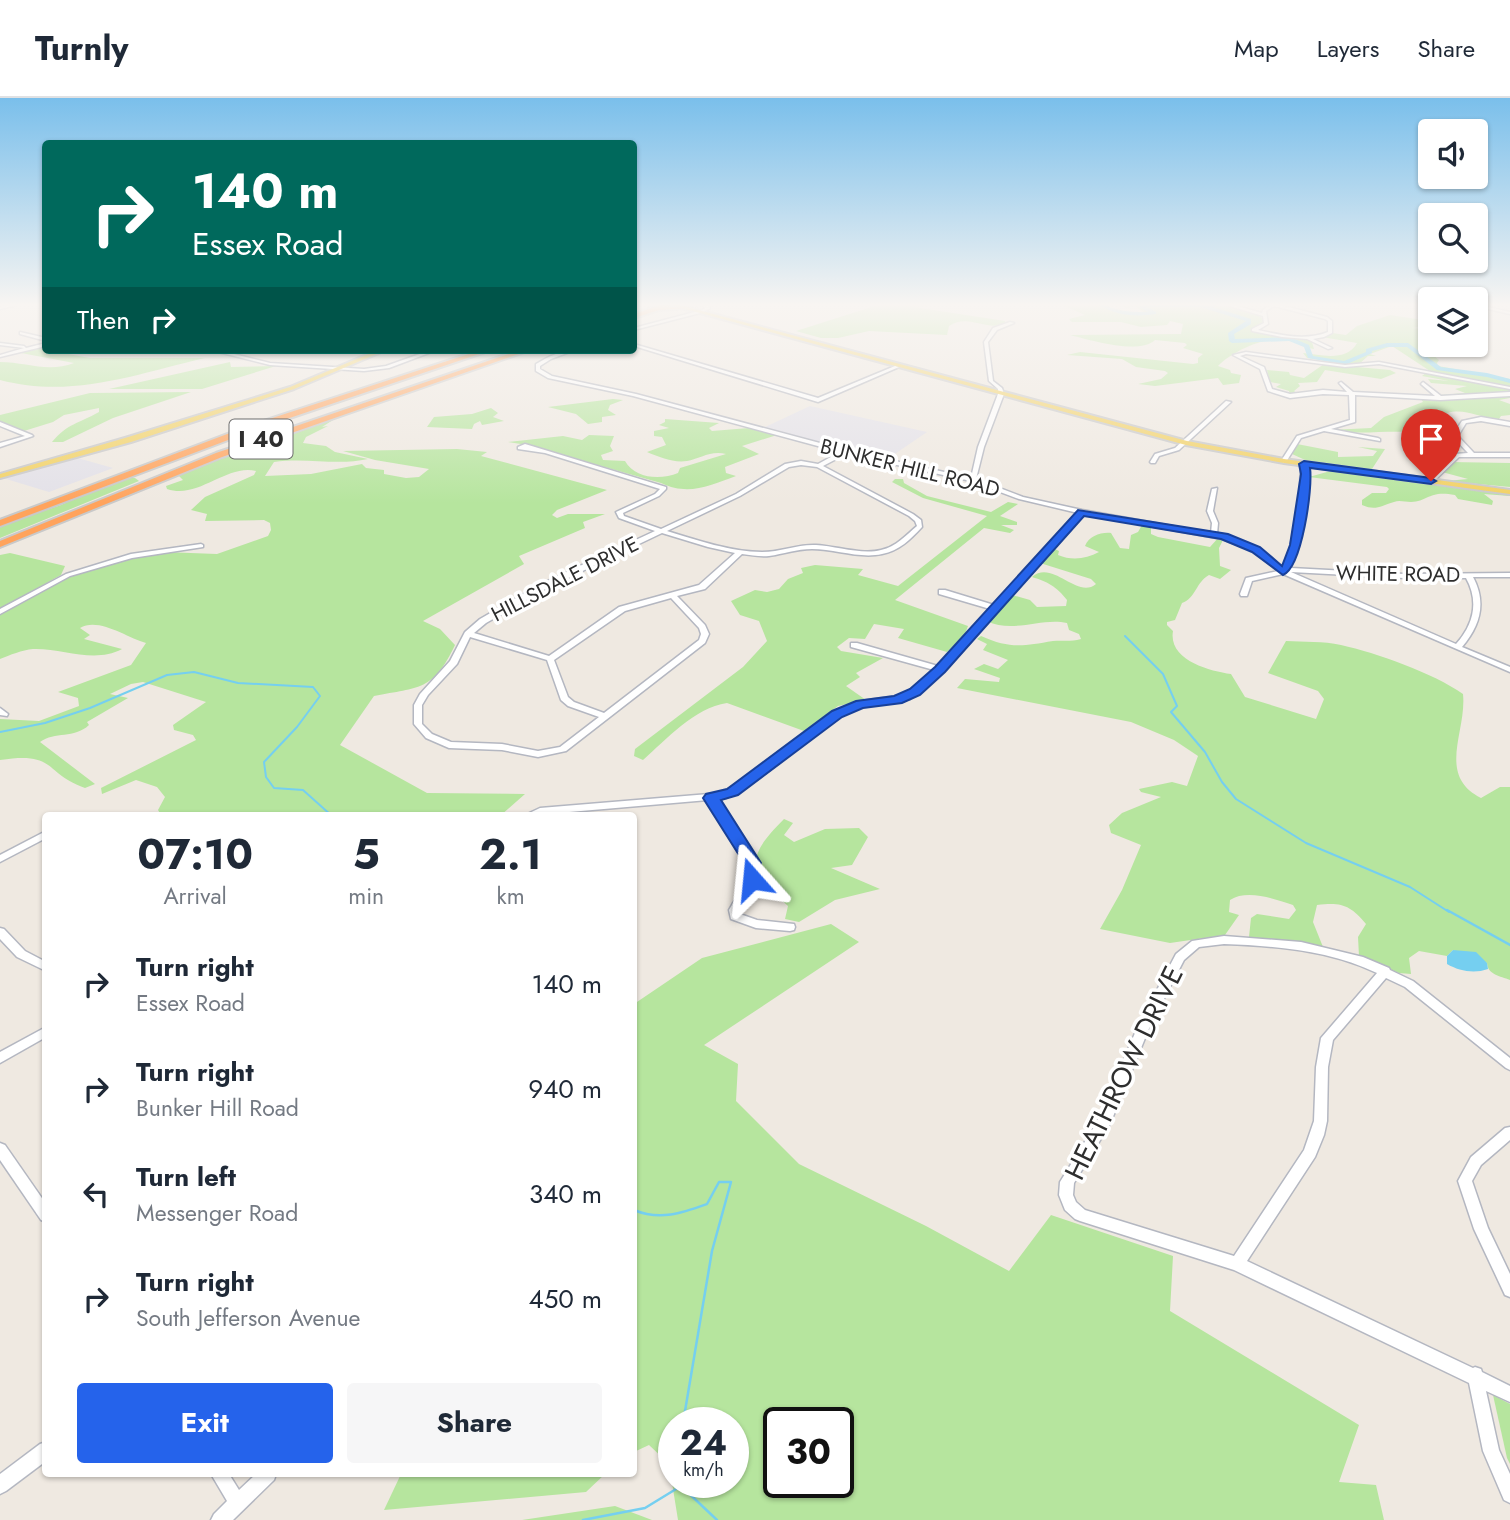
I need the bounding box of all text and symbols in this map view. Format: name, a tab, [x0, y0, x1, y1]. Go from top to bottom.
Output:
text: Turnly	[35, 25, 129, 72]
text: Map	[1234, 31, 1279, 66]
text: Layers	[1317, 31, 1379, 66]
text: Share	[1417, 31, 1475, 66]
map controls	[1418, 119, 1488, 357]
button: sound	[1418, 119, 1488, 189]
text: 140 m	[192, 156, 338, 226]
icon: right	[77, 168, 168, 259]
button: search	[1418, 203, 1488, 273]
text: Essex Road	[192, 221, 343, 267]
button: layers	[1418, 287, 1488, 357]
text: Then	[77, 301, 130, 339]
icon: right	[144, 301, 182, 339]
pin	[1401, 409, 1461, 481]
road number: I 40	[230, 420, 292, 458]
icon: arrive	[1412, 420, 1450, 458]
street label: BUNKER HILL ROAD	[817, 431, 1003, 505]
street label: HILLSDALE DRIVE	[486, 529, 644, 629]
street label: WHITE ROAD	[1336, 558, 1460, 590]
text: 07:10	[137, 824, 253, 885]
text: 5	[353, 824, 380, 885]
text: 2.1	[479, 824, 542, 885]
position arrow	[715, 842, 789, 916]
text: Arrival	[163, 879, 227, 913]
text: min	[348, 879, 384, 913]
text: km	[497, 879, 525, 913]
text: Turn right	[136, 948, 254, 986]
street label: HEATHROW DRIVE	[1054, 959, 1194, 1187]
icon: right	[77, 965, 115, 1003]
text: 140 m	[531, 965, 602, 1003]
text: Essex Road	[136, 986, 245, 1020]
text: Turn right	[136, 1053, 254, 1091]
icon: right	[77, 1070, 115, 1108]
text: 940 m	[528, 1070, 602, 1108]
text: Bunker Hill Road	[136, 1091, 299, 1125]
text: Turn left	[136, 1158, 236, 1196]
icon: left	[77, 1175, 115, 1213]
text: 340 m	[529, 1175, 602, 1213]
text: Messenger Road	[136, 1196, 298, 1230]
text: Turn right	[136, 1263, 254, 1301]
icon: right	[77, 1280, 115, 1318]
text: 450 m	[528, 1280, 602, 1318]
text: South Jefferson Avenue	[136, 1301, 360, 1335]
button: Exit	[77, 1383, 333, 1463]
button: Share	[347, 1383, 602, 1463]
speed limit sign: 30	[763, 1407, 854, 1498]
text: 24	[680, 1418, 727, 1468]
text: km/h	[683, 1457, 724, 1483]

